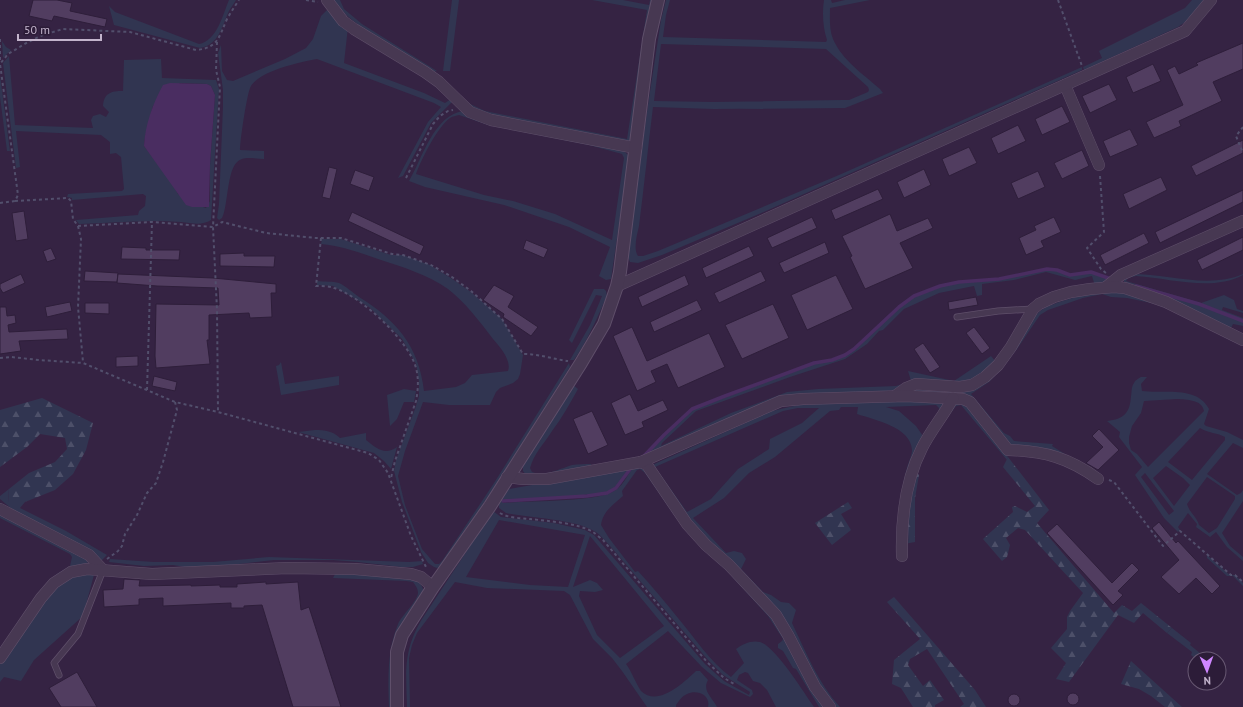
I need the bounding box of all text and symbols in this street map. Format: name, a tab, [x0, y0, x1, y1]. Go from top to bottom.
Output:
scale bar	[18, 16, 101, 42]
text: 50 m	[24, 22, 50, 37]
north arrow	[1187, 651, 1227, 691]
text: N	[1203, 674, 1211, 688]

